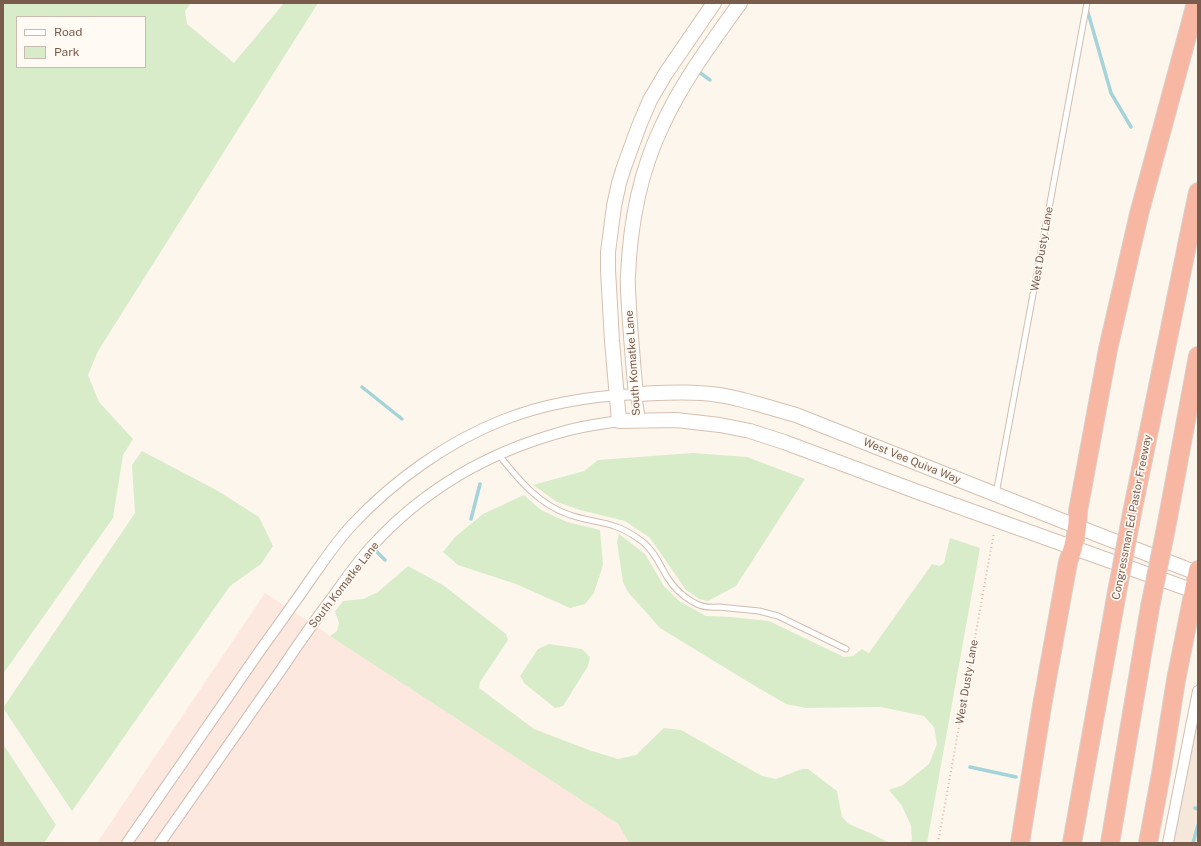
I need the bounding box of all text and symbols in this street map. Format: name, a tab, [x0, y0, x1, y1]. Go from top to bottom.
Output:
legend	[16, 16, 146, 68]
text: Road	[54, 25, 82, 39]
text: Park	[54, 45, 80, 59]
street label: West Dusty Lane	[1028, 206, 1056, 292]
street label: South Komatke Lane	[623, 310, 643, 416]
street label: Congressman Ed Pastor Freeway	[1109, 433, 1155, 601]
street label: West Vee Quiva Way	[861, 435, 963, 487]
street label: South Komatke Lane	[306, 539, 382, 631]
street label: West Dusty Lane	[953, 639, 981, 725]

